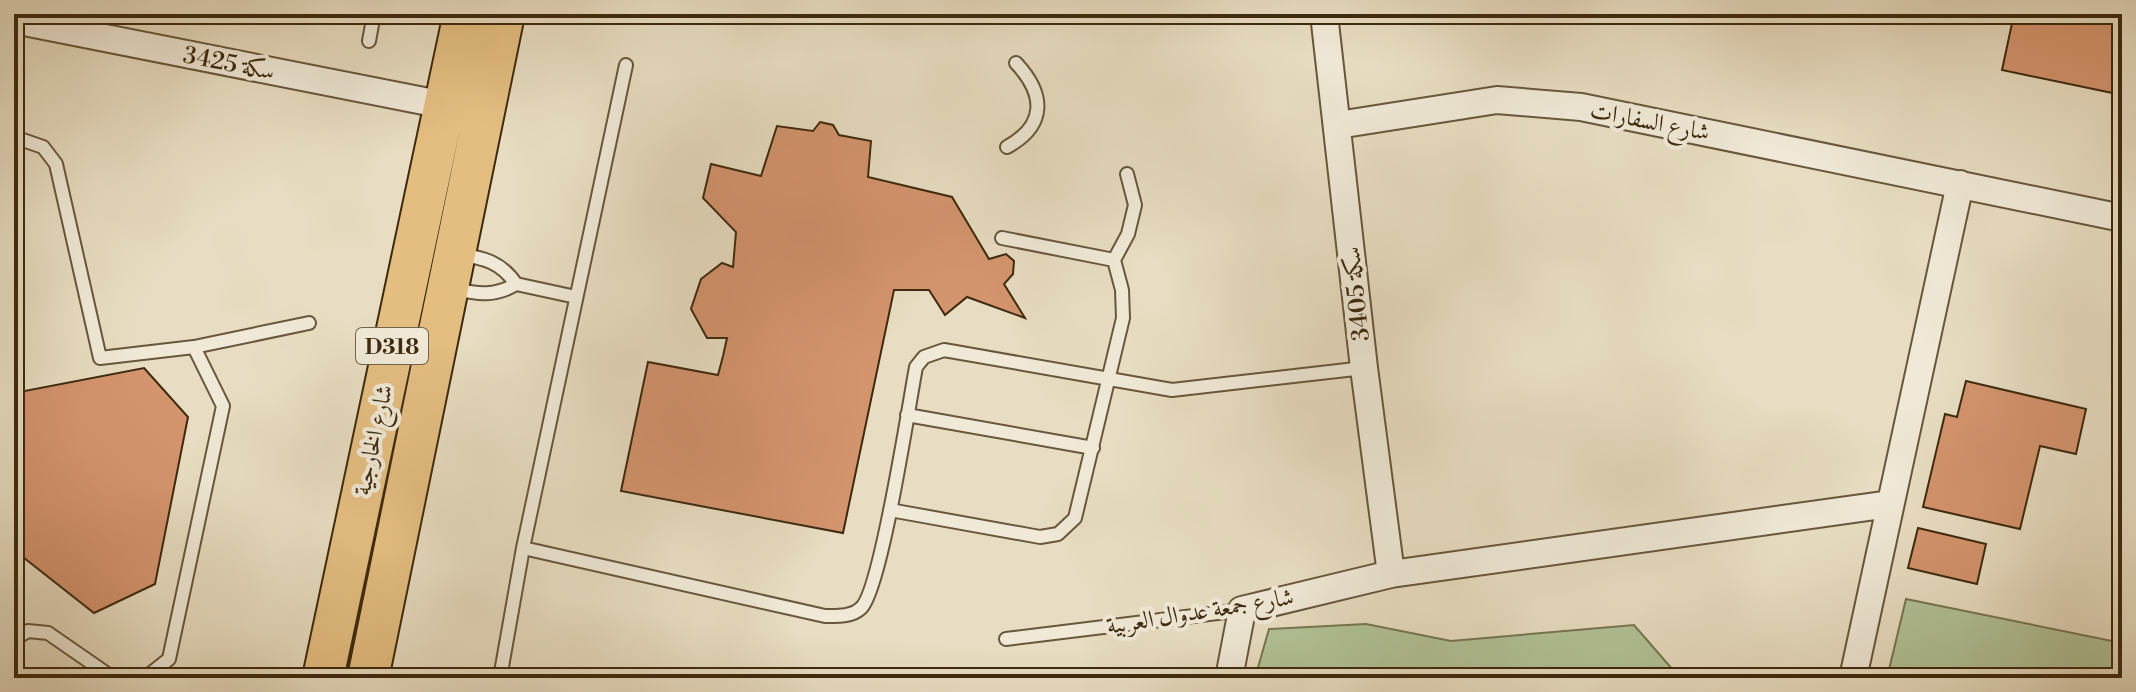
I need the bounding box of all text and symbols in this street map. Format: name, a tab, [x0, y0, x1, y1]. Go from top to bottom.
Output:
street label: سكة 3425	[181, 40, 277, 88]
street label: شارع السفارات	[1587, 96, 1712, 152]
street label: سكة 3405	[1337, 245, 1377, 343]
road number: D318	[356, 328, 428, 364]
street label: شارع الخارجية	[348, 382, 404, 499]
street label: شارع جمعة عدوال العربية	[1104, 582, 1297, 646]

